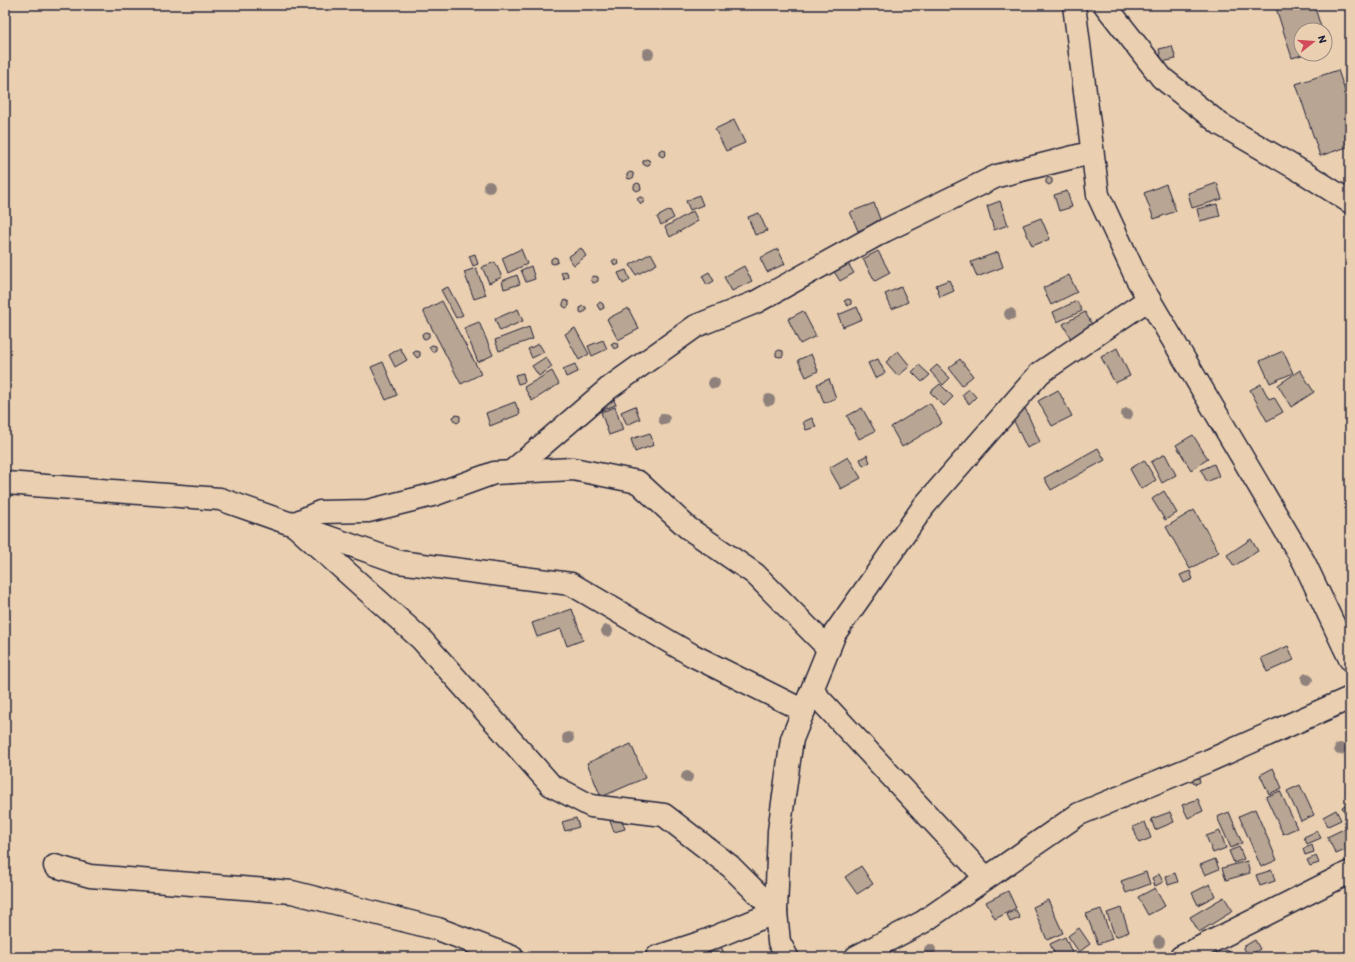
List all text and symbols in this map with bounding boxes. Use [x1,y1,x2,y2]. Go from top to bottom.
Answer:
north arrow [1293,22,1333,62]
text: N [1315,34,1329,45]

